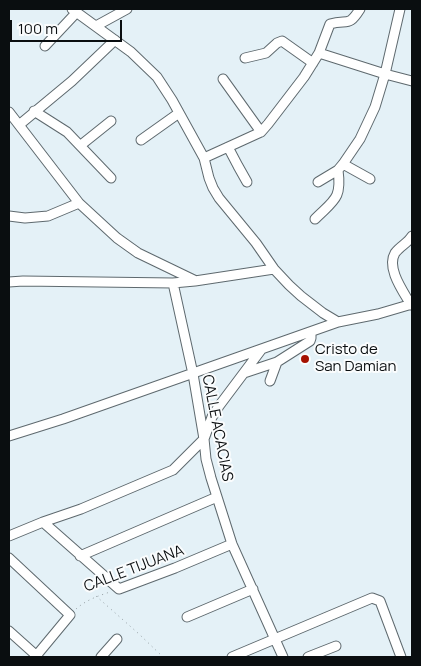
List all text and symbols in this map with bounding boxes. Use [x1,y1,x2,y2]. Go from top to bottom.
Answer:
scale bar [12,10,125,42]
text: 100 m [18,18,58,39]
place label: Cristo de San Damian [315,341,396,376]
marker: Cristo de San Damian [299,353,311,365]
street label: CALLE ACACIAS [198,373,236,483]
street label: CALLE TIJUANA [82,542,186,596]

